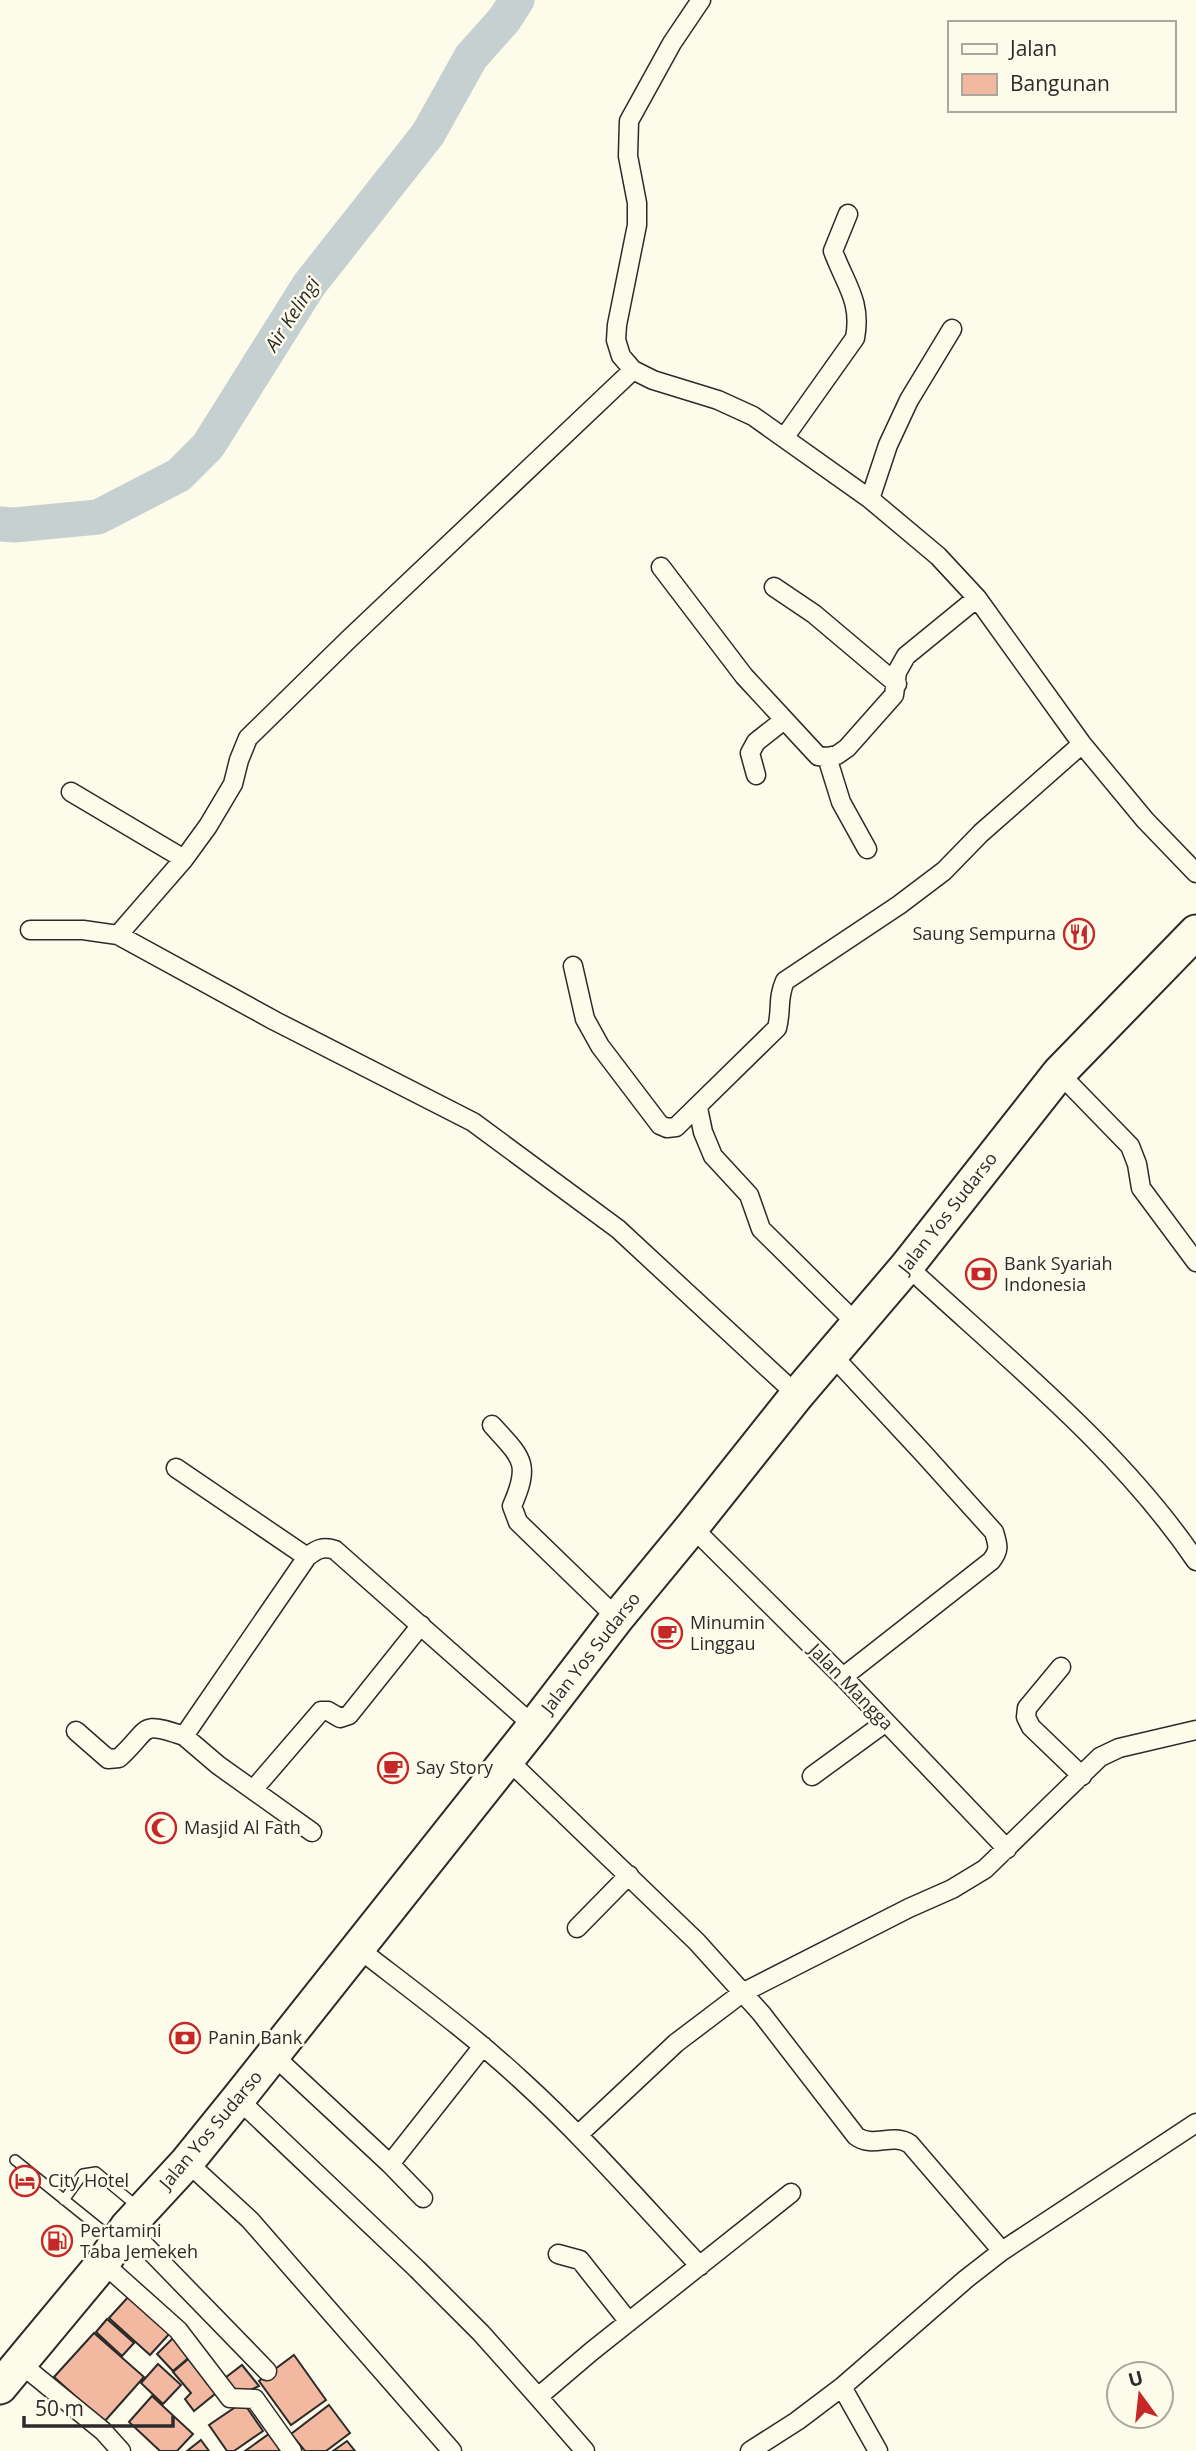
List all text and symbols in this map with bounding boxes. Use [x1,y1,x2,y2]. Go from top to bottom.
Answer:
legend [948,21,1175,112]
text: Jalan [1008,34,1057,62]
text: Bangunan [1010,69,1110,97]
water label: Air Kelingi [257,271,326,358]
restaurant icon: Saung Sempurna [1062,917,1096,951]
place label: Saung Sempurna [913,921,1056,945]
street label: Jalan Yos Sudarso [891,1147,1002,1280]
place label: Bank Syariah Indonesia [1004,1251,1113,1296]
bank icon: Bank Syariah Indonesia [964,1257,998,1291]
street label: Jalan Yos Sudarso [534,1587,645,1720]
place label: Minumin Linggau [690,1610,765,1655]
cafe icon: Minumin Linggau [650,1616,684,1650]
street label: Jalan Mangga [803,1636,899,1735]
cafe icon: Say Story [376,1751,410,1785]
place label: Say Story [416,1755,494,1779]
mosque icon: Masjid Al Fath [144,1811,178,1845]
place label: Masjid Al Fath [184,1815,301,1839]
bank icon: Panin Bank [168,2021,202,2055]
place label: Panin Bank [208,2025,303,2049]
street label: Jalan Yos Sudarso [152,2065,267,2195]
hotel icon: City Hotel [8,2164,42,2198]
place label: City Hotel [48,2168,129,2192]
place label: Pertamini Taba Jemekeh [80,2218,198,2263]
fuel station icon: Pertamini Taba Jemekeh [40,2224,74,2258]
north arrow [1105,2360,1175,2430]
text: U [1125,2364,1146,2393]
scale bar [24,2384,173,2428]
text: 50 m [35,2394,84,2422]

